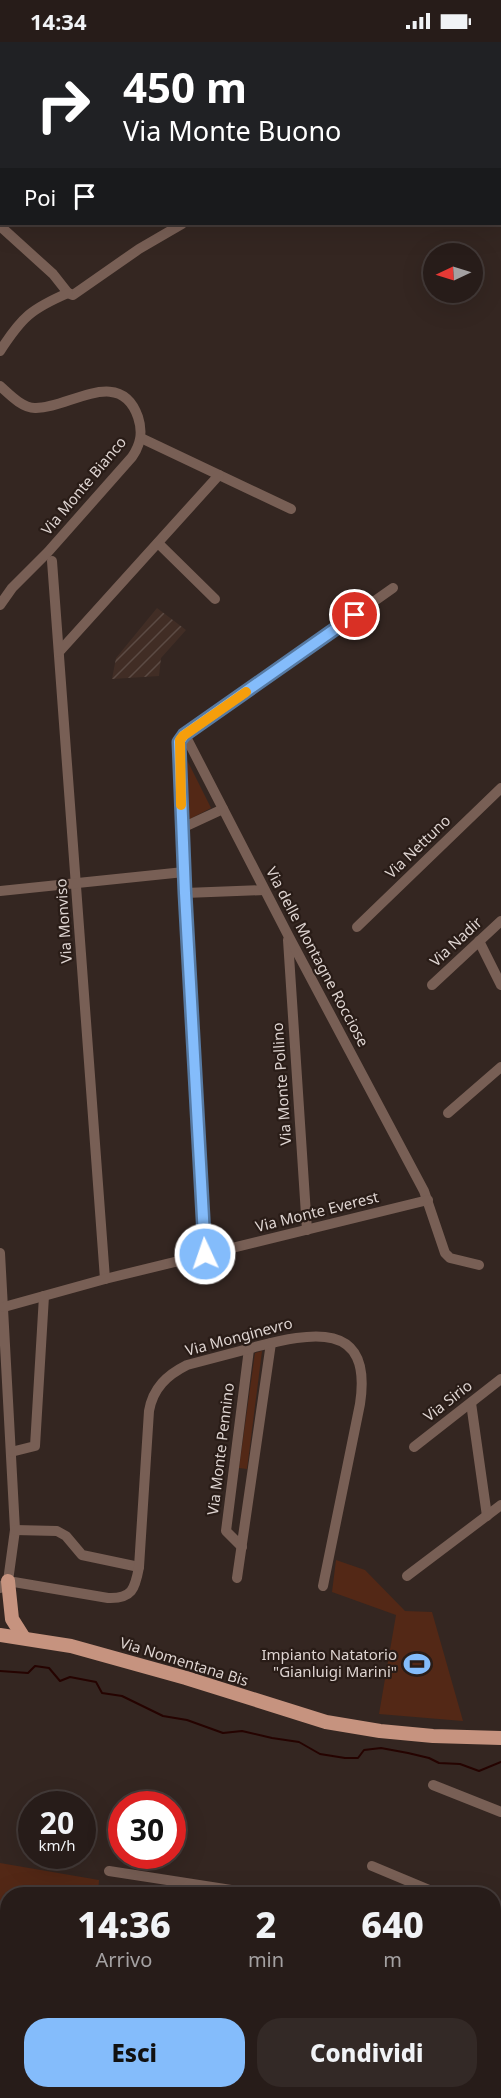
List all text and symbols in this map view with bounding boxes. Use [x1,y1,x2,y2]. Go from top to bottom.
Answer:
text: 14:34 [30,6,87,36]
text: 450 m [123,58,247,115]
icon: right [24,66,102,144]
text: Via Monte Buono [123,112,341,149]
icon: arrive [68,180,101,213]
text: Poi [24,182,56,212]
north arrow [423,243,483,303]
map controls [423,243,483,303]
street label: Via Monte Bianco [36,432,130,539]
pin [329,589,380,640]
icon: arrive [338,598,371,631]
street label: Via Nettuno [380,810,454,882]
street label: Via delle Montagne Rocciose [262,863,374,1050]
street label: Via Monviso [50,878,76,964]
street label: Via Nadir [425,912,486,971]
street label: Via Monte Pollino [267,1022,295,1146]
street label: Via Monte Everest [253,1186,381,1236]
position arrow [173,1222,237,1286]
street label: Via Monginevro [183,1312,295,1360]
street label: Via Sirio [419,1375,476,1425]
street label: Via Monte Pennino [202,1382,238,1516]
street label: Via Nomentana Bis [117,1632,251,1690]
place label: Impianto Natatorio "Gianluigi Marini" [261,1644,397,1681]
sports icon: Impianto Natatorio "Gianluigi Marini" [402,1649,432,1679]
speed limit sign: 30 [108,1791,186,1869]
text: 20 [40,1802,74,1843]
text: km/h [39,1835,75,1855]
text: 14:36 [77,1900,171,1949]
text: 2 [256,1900,276,1949]
text: 640 [361,1900,424,1949]
text: Arrivo [96,1946,152,1973]
text: min [248,1946,284,1973]
text: m [383,1946,402,1973]
button: Esci [24,2018,245,2087]
button: Condividi [257,2018,477,2087]

